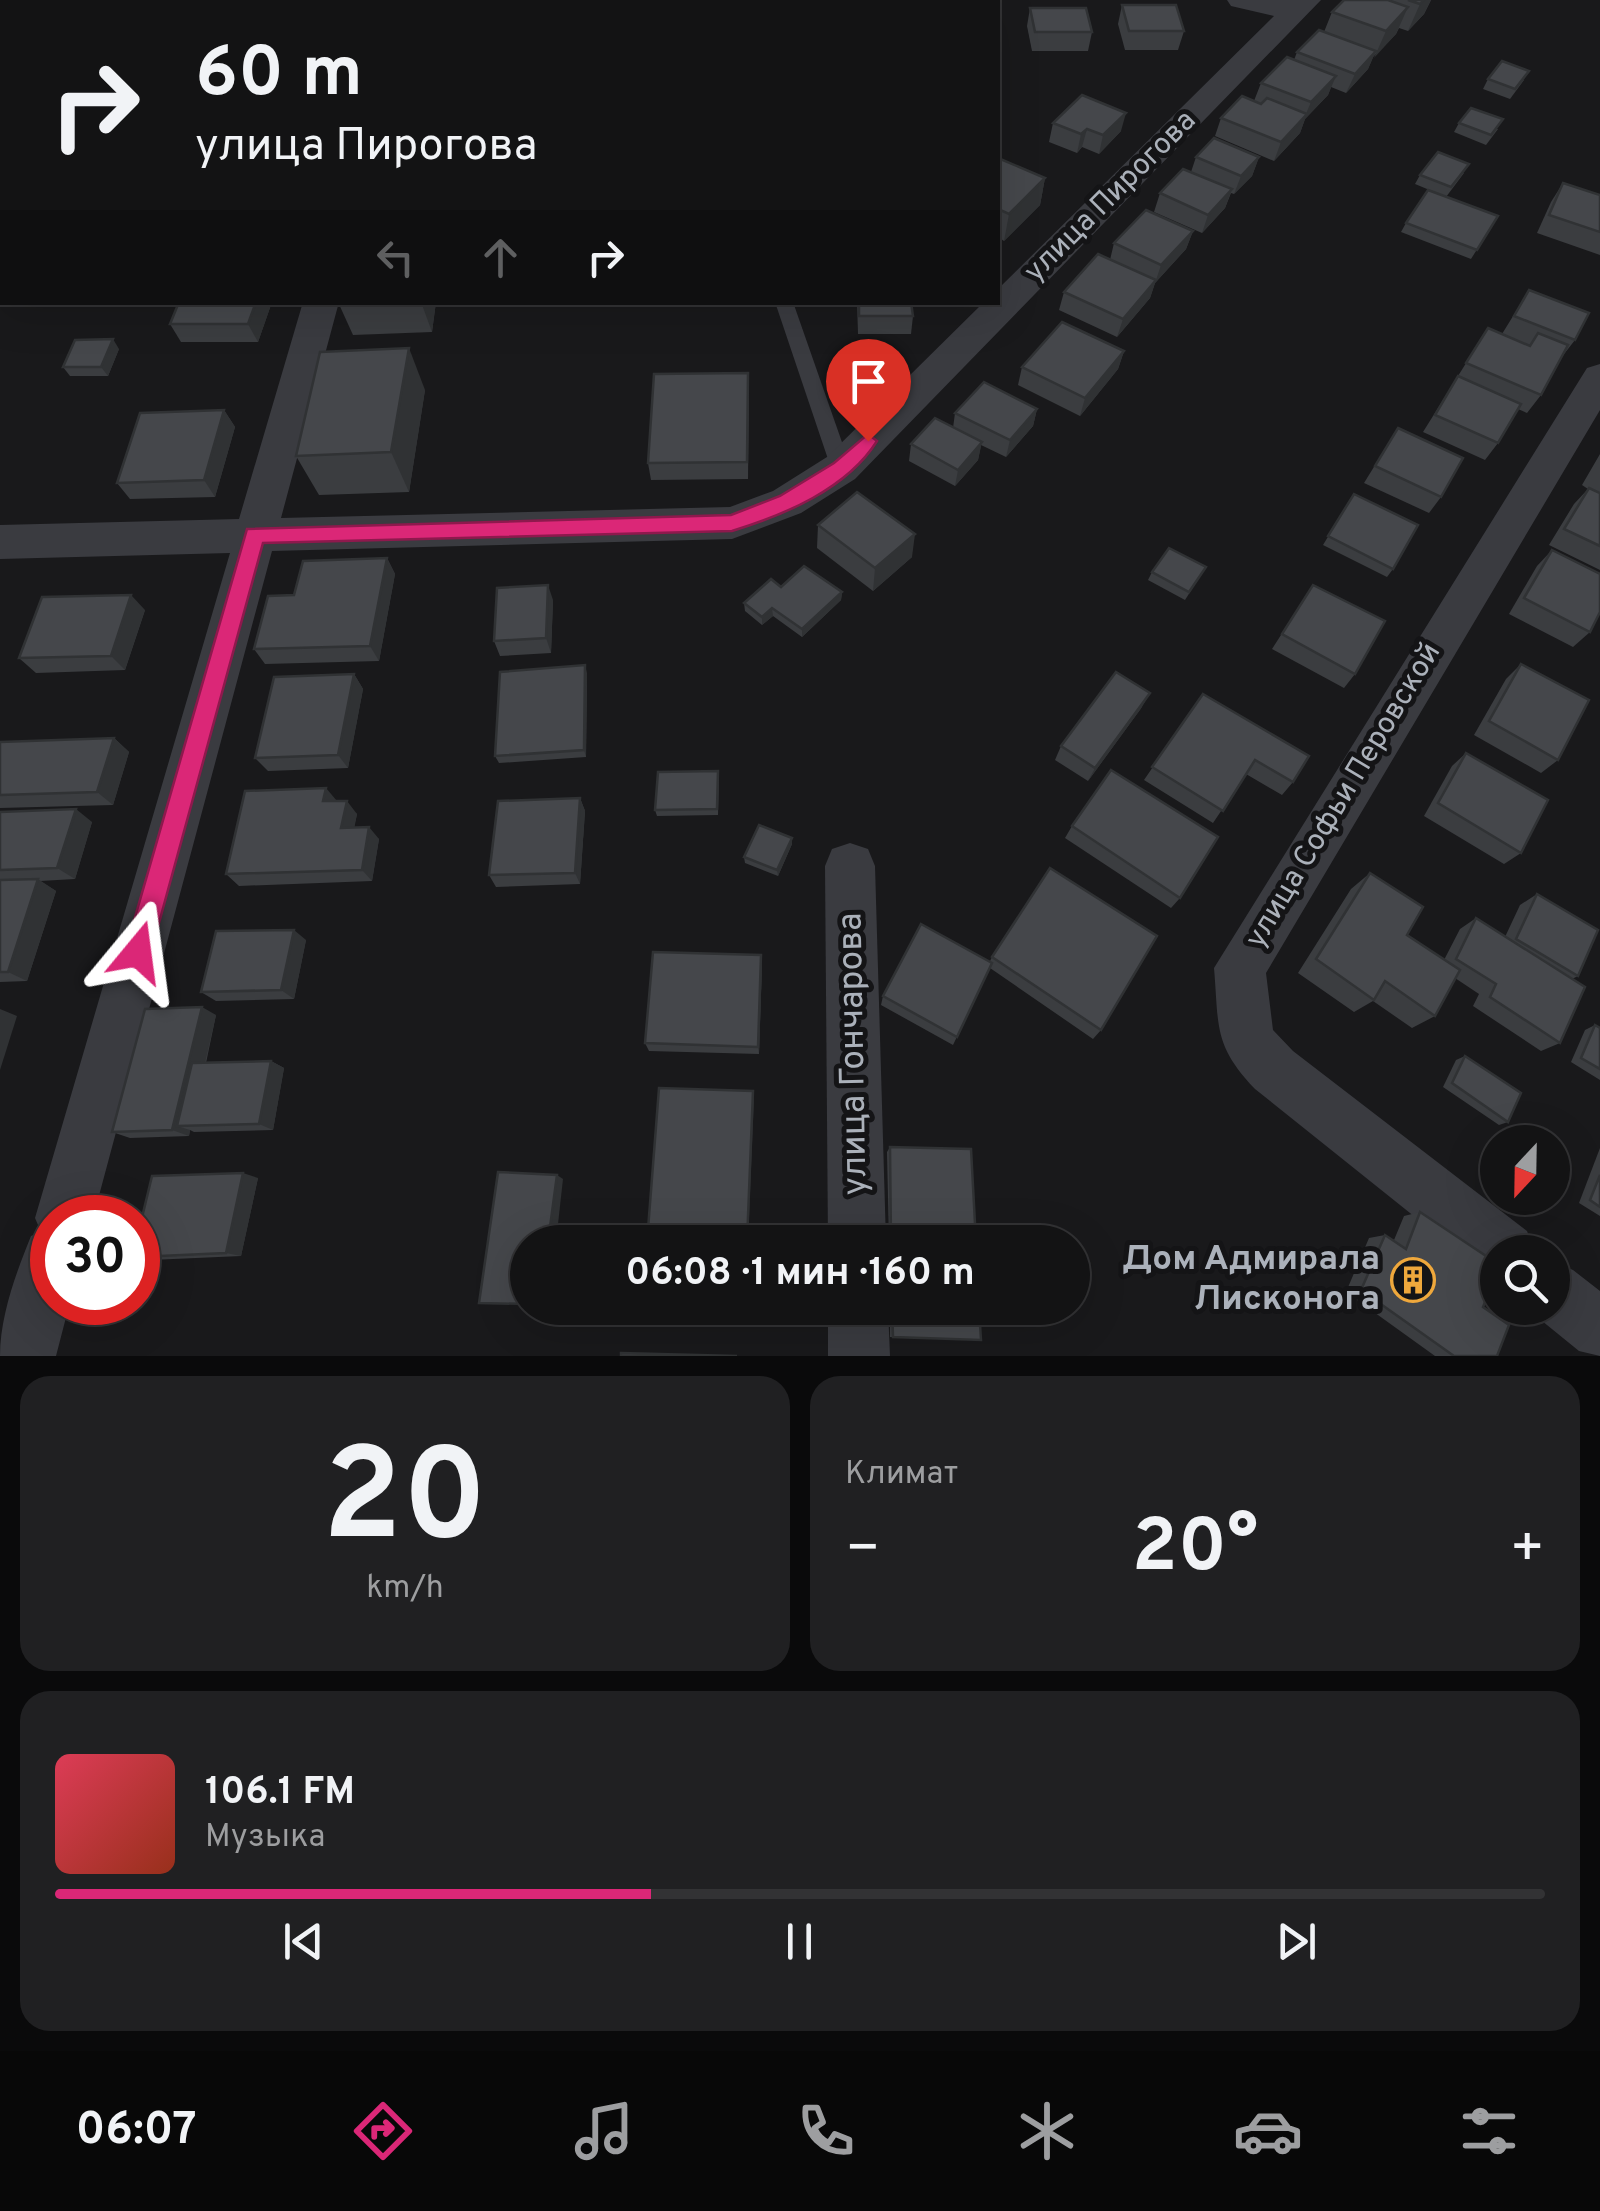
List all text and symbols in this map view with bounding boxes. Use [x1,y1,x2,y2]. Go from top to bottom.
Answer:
text: 60 m [195,32,363,121]
icon: right [30,40,160,170]
street label: улица Пирогова [1017,103,1205,291]
text: улица Пирогова [195,119,537,176]
icon: left [368,230,423,285]
icon: ahead [473,230,528,285]
icon: right [578,230,633,285]
pin [826,339,911,442]
icon: arrive [841,354,896,409]
street label: улица Софьи Перовской [1238,637,1450,955]
position arrow [86,900,190,1004]
street label: улица Гончарова [830,912,878,1196]
north arrow [1480,1125,1570,1215]
map controls [1480,1125,1570,1325]
speed limit sign: 30 [30,1195,160,1325]
button: search [1480,1235,1570,1325]
place label: Дом Адмирала Лисконога [1122,1238,1380,1322]
text: 06:08 · 1 мин · 160 m [625,1250,975,1299]
building icon: Дом Адмирала Лисконога [1390,1257,1436,1303]
text: 20 [323,1421,487,1586]
text: Климат [845,1455,958,1495]
text: 20° [1132,1503,1258,1598]
text: − [845,1516,880,1586]
text: + [1510,1516,1545,1586]
text: km/h [366,1569,444,1609]
text: 106.1 FM [205,1769,355,1818]
text: Музыка [205,1818,325,1858]
icon: previous [276,1914,331,1969]
icon: pause [772,1914,827,1969]
icon: next [1269,1914,1324,1969]
icon: directions [348,2096,418,2166]
icon: music [569,2096,639,2166]
icon: phone [791,2096,861,2166]
icon: climate [1012,2096,1082,2166]
icon: car [1233,2096,1303,2166]
icon: filters [1454,2096,1524,2166]
text: 06:07 [76,2103,197,2160]

